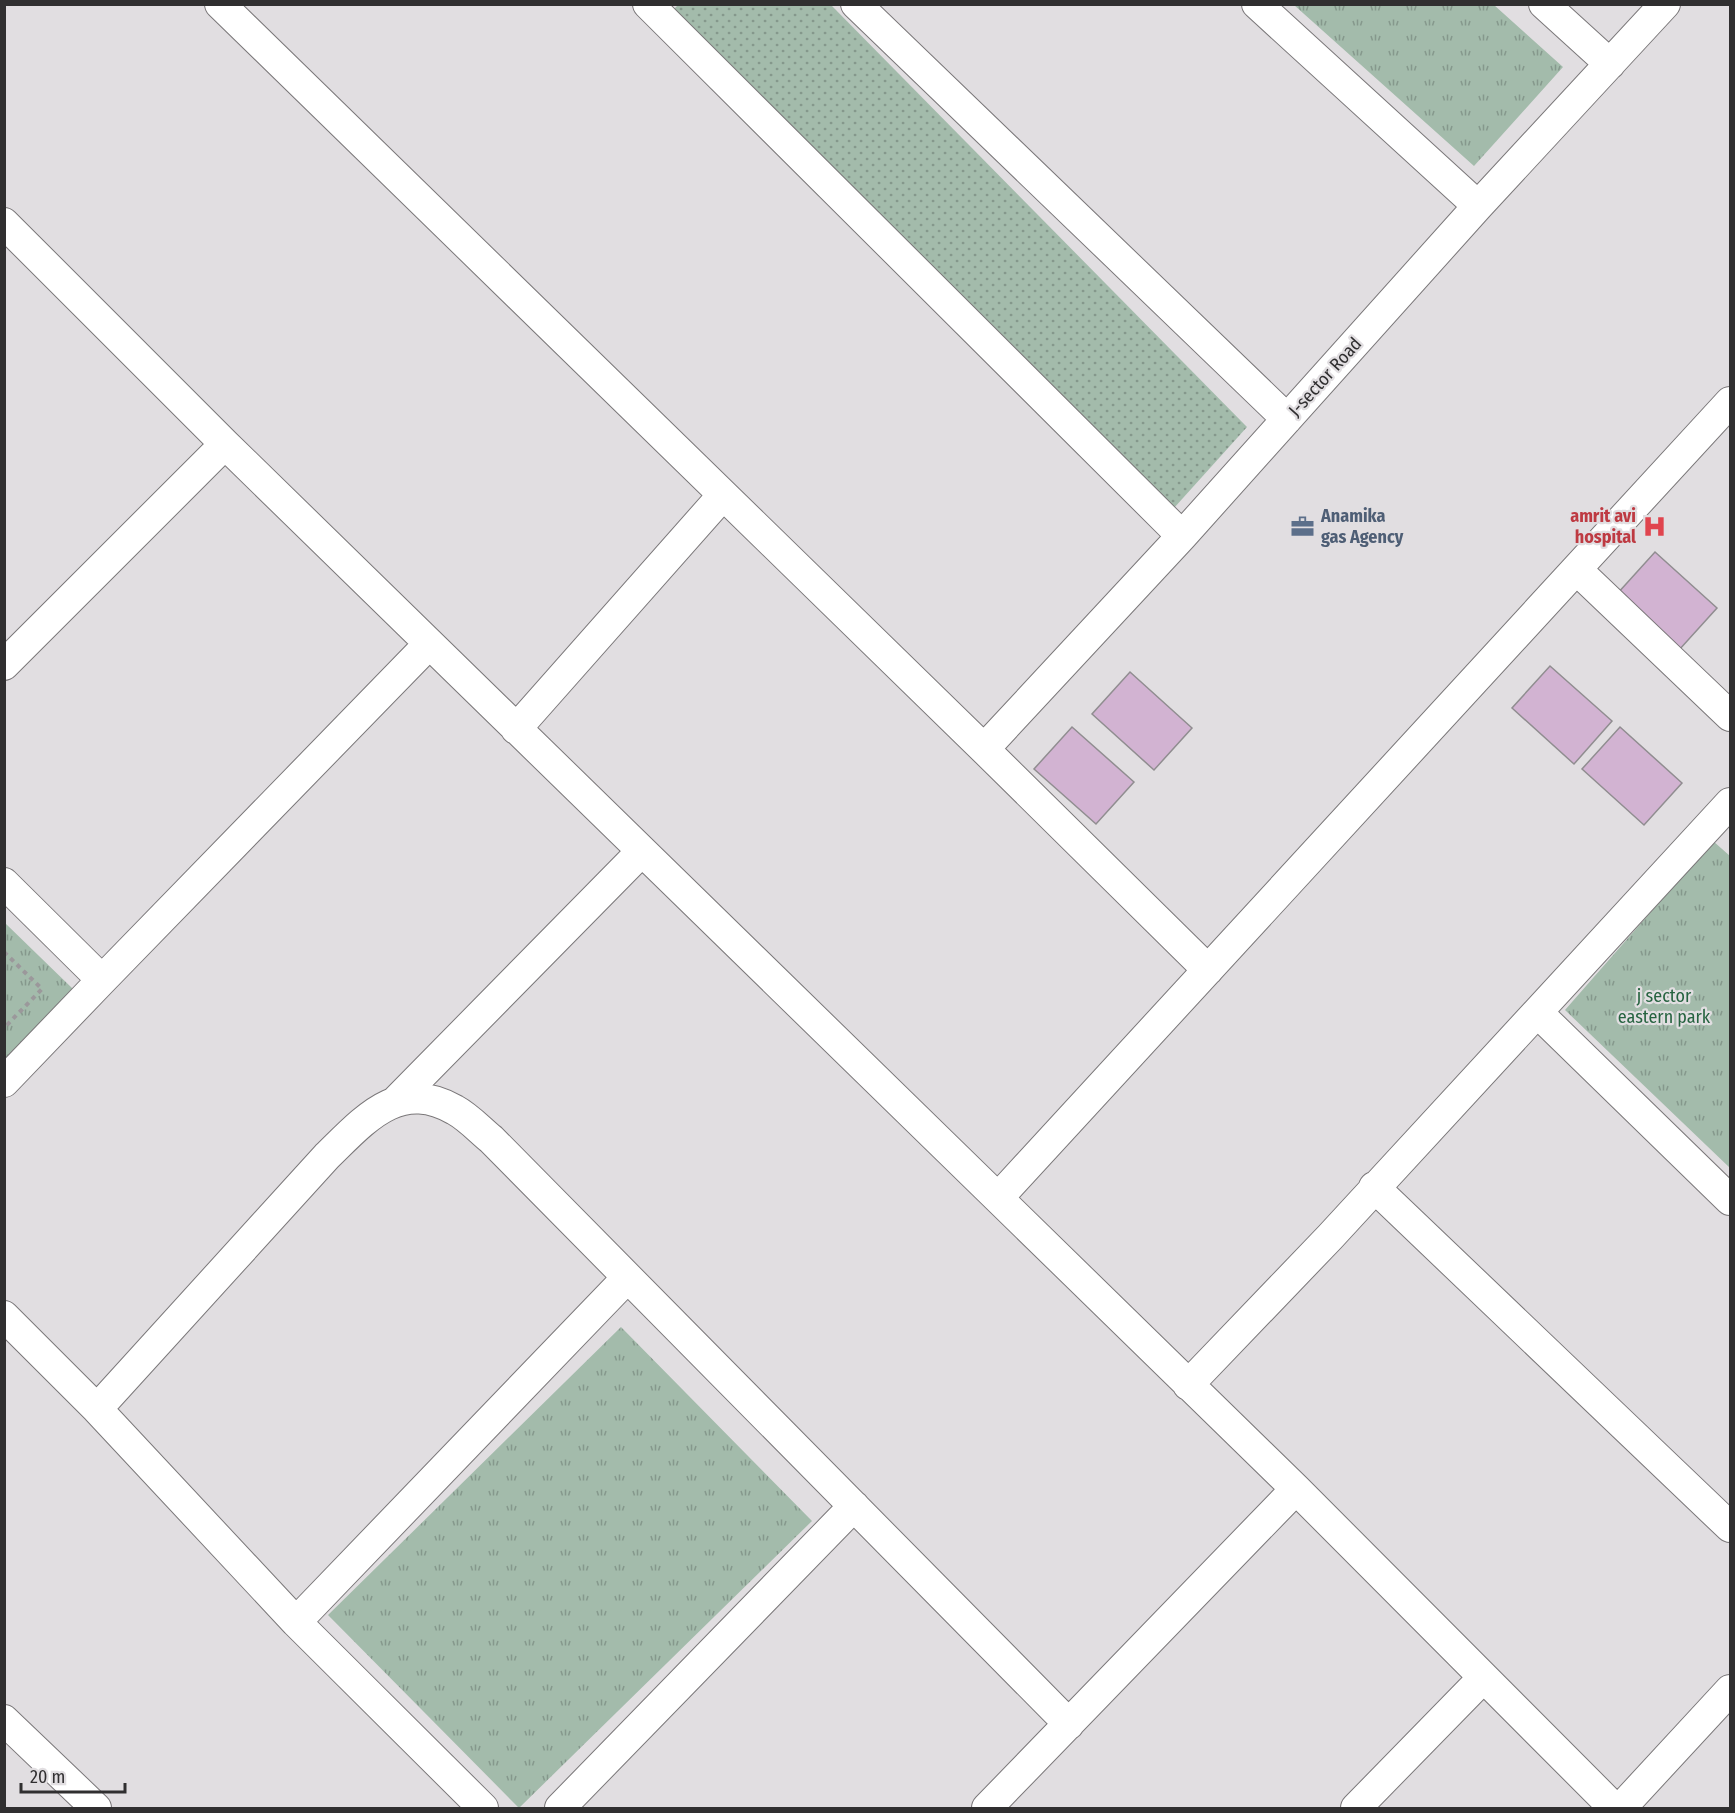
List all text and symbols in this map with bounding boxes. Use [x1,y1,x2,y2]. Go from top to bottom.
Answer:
street label: J-sector Road [1284,333,1366,421]
place label: Anamika gas Agency [1320,505,1404,548]
place label: amrit avi hospital [1570,505,1636,548]
office icon: Anamika gas Agency [1290,513,1316,539]
hospital icon: amrit avi hospital [1641,513,1667,539]
park label: j sector eastern park [1618,985,1711,1028]
scale bar [21,1756,124,1794]
text: 20 m [30,1766,65,1788]

